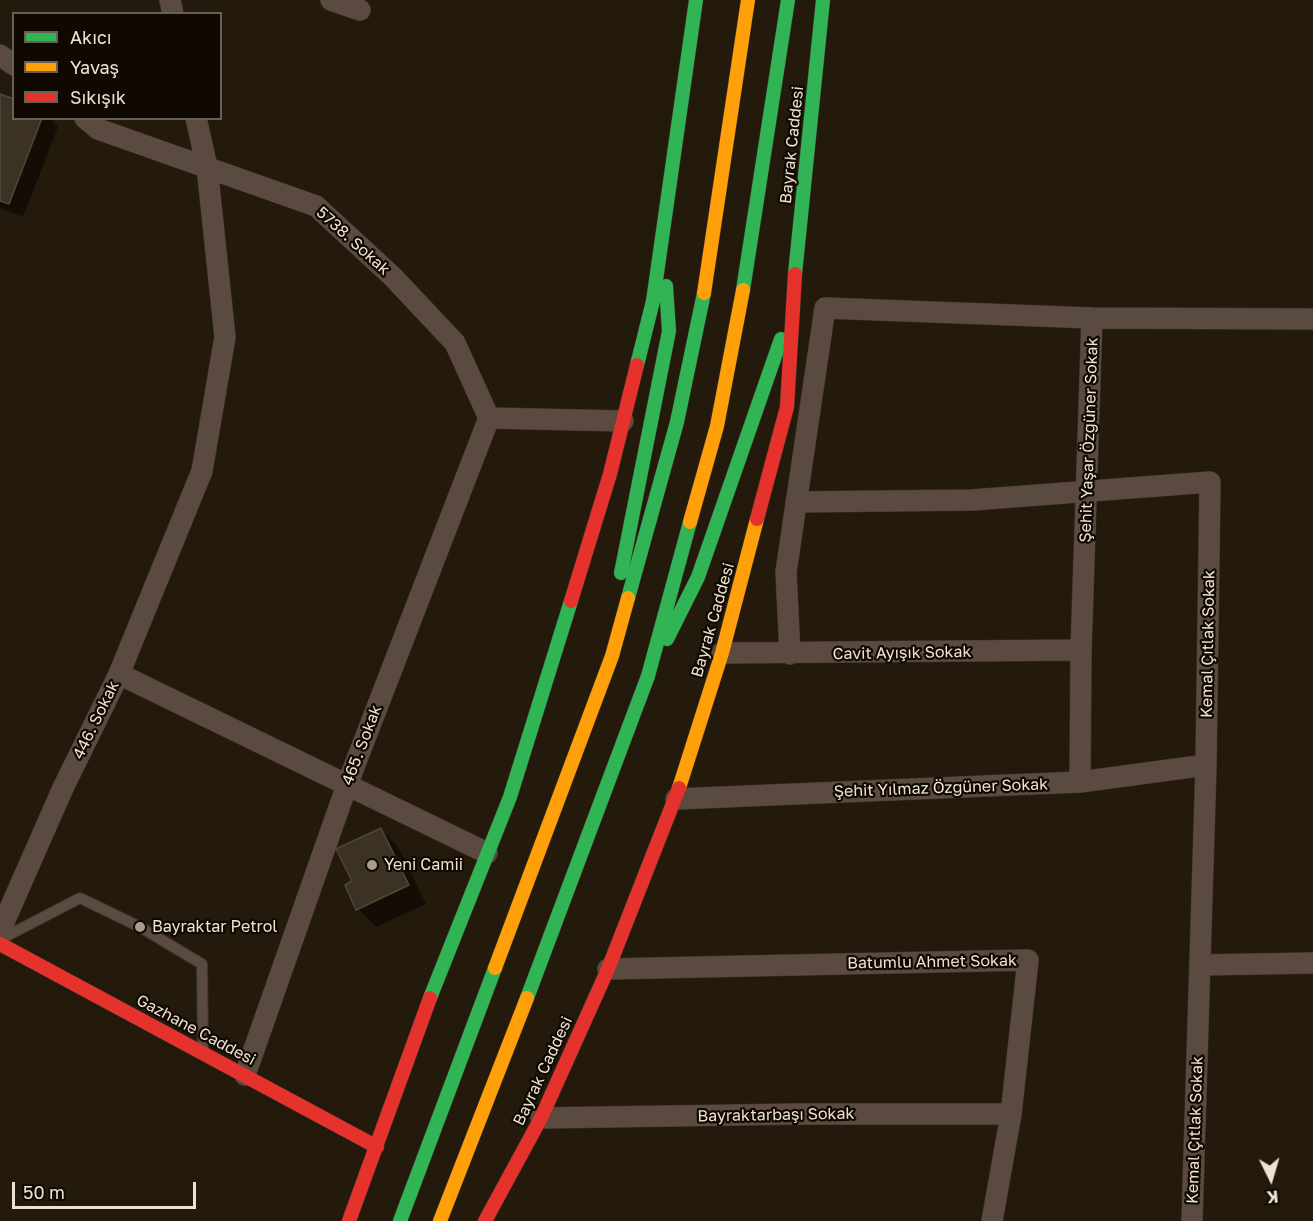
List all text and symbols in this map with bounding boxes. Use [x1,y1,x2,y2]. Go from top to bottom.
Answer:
legend [12,12,222,120]
text: Akıcı [70,26,112,48]
text: Yavaş [70,56,119,78]
street label: Bayrak Caddesi [776,85,808,205]
text: Sıkışık [70,86,126,108]
street label: 5738. Sokak [312,203,394,279]
street label: Şehit Yaşar Özgüner Sokak [1076,337,1102,543]
street label: Bayrak Caddesi [687,561,739,679]
street label: Kemal Çıtlak Sokak [1197,570,1219,718]
street label: Cavit Ayışık Sokak [832,642,972,664]
street label: 446. Sokak [69,678,123,762]
street label: 465. Sokak [338,702,386,788]
street label: Şehit Yılmaz Özgüner Sokak [833,775,1049,801]
place label: Yeni Camii [384,855,463,875]
marker: Yeni Camii [365,858,379,872]
place label: Bayraktar Petrol [152,917,277,937]
marker: Bayraktar Petrol [133,920,147,934]
street label: Batumlu Ahmet Sokak [847,951,1017,973]
street label: Gazhane Caddesi [133,991,259,1069]
street label: Bayrak Caddesi [509,1013,577,1129]
street label: Kemal Çıtlak Sokak [1183,1056,1207,1204]
street label: Bayraktarbaşı Sokak [697,1104,855,1126]
north arrow [1241,1149,1301,1209]
scale bar [15,1170,200,1208]
text: 50 m [23,1181,65,1203]
text: K [1266,1186,1279,1207]

